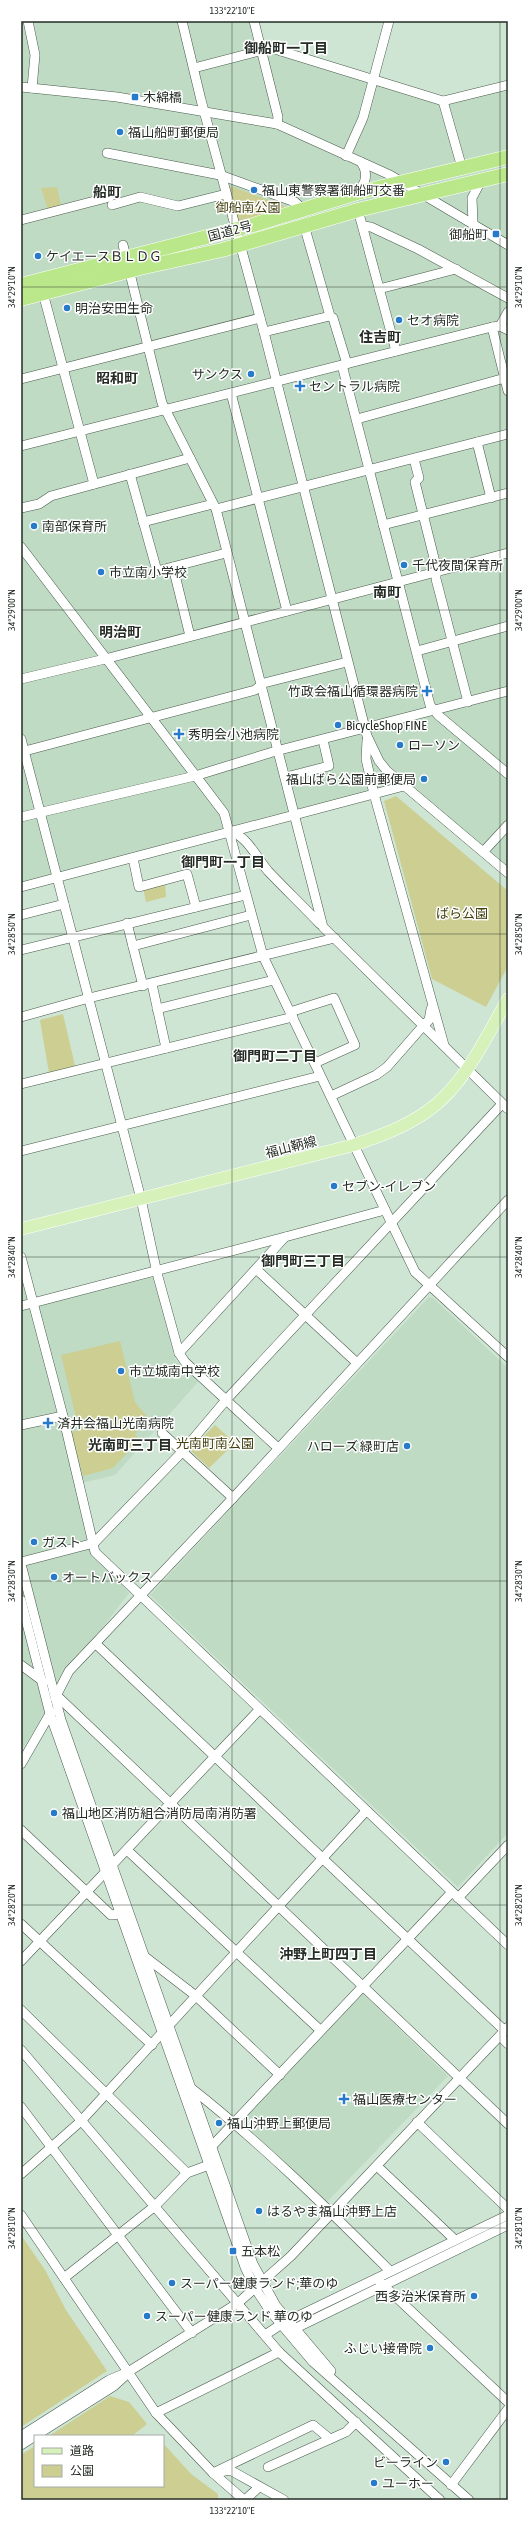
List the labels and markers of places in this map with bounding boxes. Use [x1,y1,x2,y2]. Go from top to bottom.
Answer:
place label: 木綿橋 [143,90,182,105]
marker: 木綿橋 [130,92,140,102]
place label: 福山船町郵便局 [128,125,219,140]
marker: 福山船町郵便局 [115,127,125,137]
place label: 福山東警察署御船町交番 [262,183,405,198]
marker: 福山東警察署御船町交番 [249,185,259,195]
place label: 御船町 [449,227,488,242]
marker: 御船町 [491,229,501,239]
place label: ケイエースＢＬＤＧ [46,249,162,264]
marker: ケイエースＢＬＤＧ [33,251,43,261]
place label: 明治安田生命 [75,301,153,316]
marker: 明治安田生命 [62,303,72,313]
place label: セオ病院 [407,313,459,328]
marker: セオ病院 [394,315,404,325]
place label: サンクス [191,367,243,382]
marker: サンクス [246,369,256,379]
place label: セントラル病院 [309,379,400,394]
marker: セントラル病院 [294,380,306,392]
place label: 南部保育所 [42,519,107,534]
marker: 南部保育所 [29,521,39,531]
place label: 千代夜間保育所 [412,558,503,573]
marker: 千代夜間保育所 [399,560,409,570]
place label: 市立南小学校 [109,565,187,580]
marker: 市立南小学校 [96,567,106,577]
place label: 竹政会福山循環器病院 [288,684,418,699]
marker: 竹政会福山循環器病院 [421,685,433,697]
place label: BicycleShop FINE [346,718,427,733]
marker: BicycleShop FINE [333,720,343,730]
place label: 秀明会小池病院 [188,727,279,742]
marker: 秀明会小池病院 [173,728,185,740]
place label: ローソン [408,738,460,753]
marker: ローソン [395,740,405,750]
place label: 福山ばら公園前郵便局 [286,772,416,787]
marker: 福山ばら公園前郵便局 [419,774,429,784]
place label: セブン-イレブン [342,1179,436,1194]
marker: セブン-イレブン [329,1181,339,1191]
place label: 市立城南中学校 [129,1364,220,1379]
marker: 市立城南中学校 [116,1366,126,1376]
place label: 済井会福山光南病院 [57,1416,174,1431]
marker: 済井会福山光南病院 [42,1417,54,1429]
place label: ハローズ 緑町店 [307,1439,399,1454]
marker: ハローズ 緑町店 [402,1441,412,1451]
place label: ガスト [42,1535,81,1550]
marker: ガスト [29,1537,39,1547]
place label: オートバックス [62,1570,153,1585]
marker: オートバックス [49,1572,59,1582]
place label: 福山地区消防組合消防局南消防署 [62,1806,257,1821]
marker: 福山地区消防組合消防局南消防署 [49,1808,59,1818]
place label: 福山医療センター [353,2092,457,2107]
marker: 福山医療センター [338,2093,350,2105]
place label: 福山沖野上郵便局 [227,2116,331,2131]
marker: 福山沖野上郵便局 [214,2118,224,2128]
place label: はるやま福山沖野上店 [267,2204,397,2219]
marker: はるやま福山沖野上店 [254,2206,264,2216]
place label: 五本松 [241,2244,280,2259]
marker: 五本松 [228,2246,238,2256]
place label: スーパー健康ランド;華のゆ [180,2276,338,2291]
marker: スーパー健康ランド;華のゆ [167,2278,177,2288]
place label: 西多治米保育所 [375,2289,466,2304]
marker: 西多治米保育所 [469,2291,479,2301]
place label: スーパー健康ランド 華のゆ [155,2309,313,2324]
marker: スーパー健康ランド 華のゆ [142,2311,152,2321]
place label: ふじい接骨院 [344,2341,422,2356]
marker: ふじい接骨院 [425,2343,435,2353]
place label: ビーライン [373,2455,438,2470]
marker: ビーライン [441,2457,451,2467]
place label: ユーホー [382,2476,434,2491]
marker: ユーホー [369,2478,379,2488]

